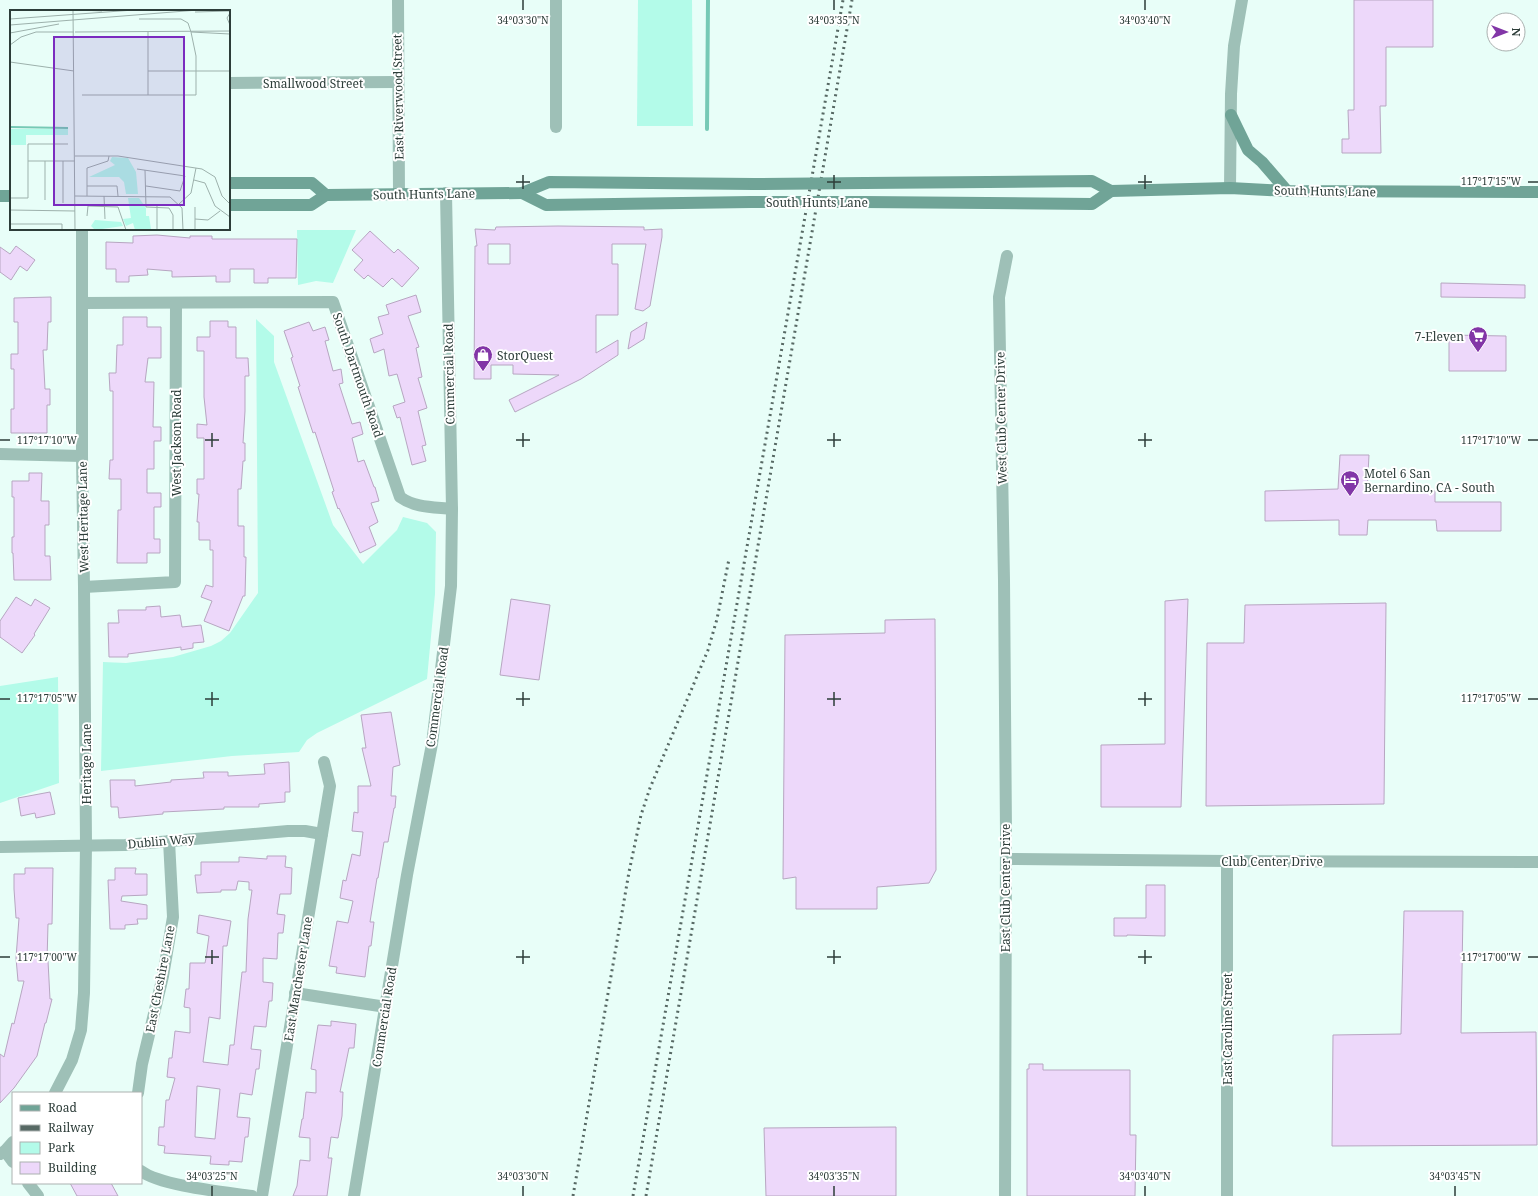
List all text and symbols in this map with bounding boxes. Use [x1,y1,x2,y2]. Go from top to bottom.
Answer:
inset map [10,10,230,230]
north arrow [1486,12,1526,52]
text: 34°03'30"N [497,13,549,27]
text: 34°03'35"N [808,13,860,27]
text: 34°03'40"N [1119,13,1171,27]
text: N [1509,28,1524,37]
street label: East Riverwood Street [388,34,408,160]
street label: Smallwood Street [263,75,363,92]
text: 117°17'15"W [1461,174,1521,188]
street label: South Hunts Lane [1274,182,1376,200]
street label: South Hunts Lane [373,185,475,203]
street label: South Hunts Lane [766,194,868,211]
street label: South Dartmouth Road [329,310,388,440]
street label: Commercial Road [440,323,458,425]
supermarket icon: 7-Eleven [1467,325,1489,353]
place label: 7-Eleven [1415,328,1464,345]
shop icon: StorQuest [472,344,494,372]
place label: StorQuest [497,347,553,364]
street label: West Club Center Drive [991,351,1011,485]
street label: West Jackson Road [168,389,185,497]
text: 117°17'10"W [17,433,77,447]
text: 117°17'10"W [1461,433,1521,447]
street label: West Heritage Lane [74,461,92,573]
place label: Motel 6 San Bernardino, CA - South [1364,465,1495,496]
hotel icon: Motel 6 San Bernardino, CA - South [1339,469,1361,497]
street label: Commercial Road [422,645,453,748]
text: 117°17'05"W [17,691,77,705]
text: 117°17'05"W [1461,691,1521,705]
street label: Heritage Lane [78,724,95,804]
street label: East Club Center Drive [997,824,1014,952]
street label: Dublin Way [127,830,195,852]
street label: Club Center Drive [1221,853,1323,870]
street label: East Manchester Lane [280,915,316,1043]
street label: East Cheshire Lane [141,924,179,1034]
text: 117°17'00"W [17,950,77,964]
text: 117°17'00"W [1461,950,1521,964]
street label: Commercial Road [368,965,400,1068]
street label: East Caroline Street [1219,973,1236,1085]
legend [12,1092,142,1184]
text: Road [48,1099,78,1116]
text: Railway [48,1119,94,1136]
text: Park [48,1139,76,1156]
text: Building [48,1159,97,1176]
text: 34°03'25"N [186,1169,238,1183]
text: 34°03'30"N [497,1169,549,1183]
text: 34°03'35"N [808,1169,860,1183]
text: 34°03'40"N [1119,1169,1171,1183]
text: 34°03'45"N [1429,1169,1481,1183]

